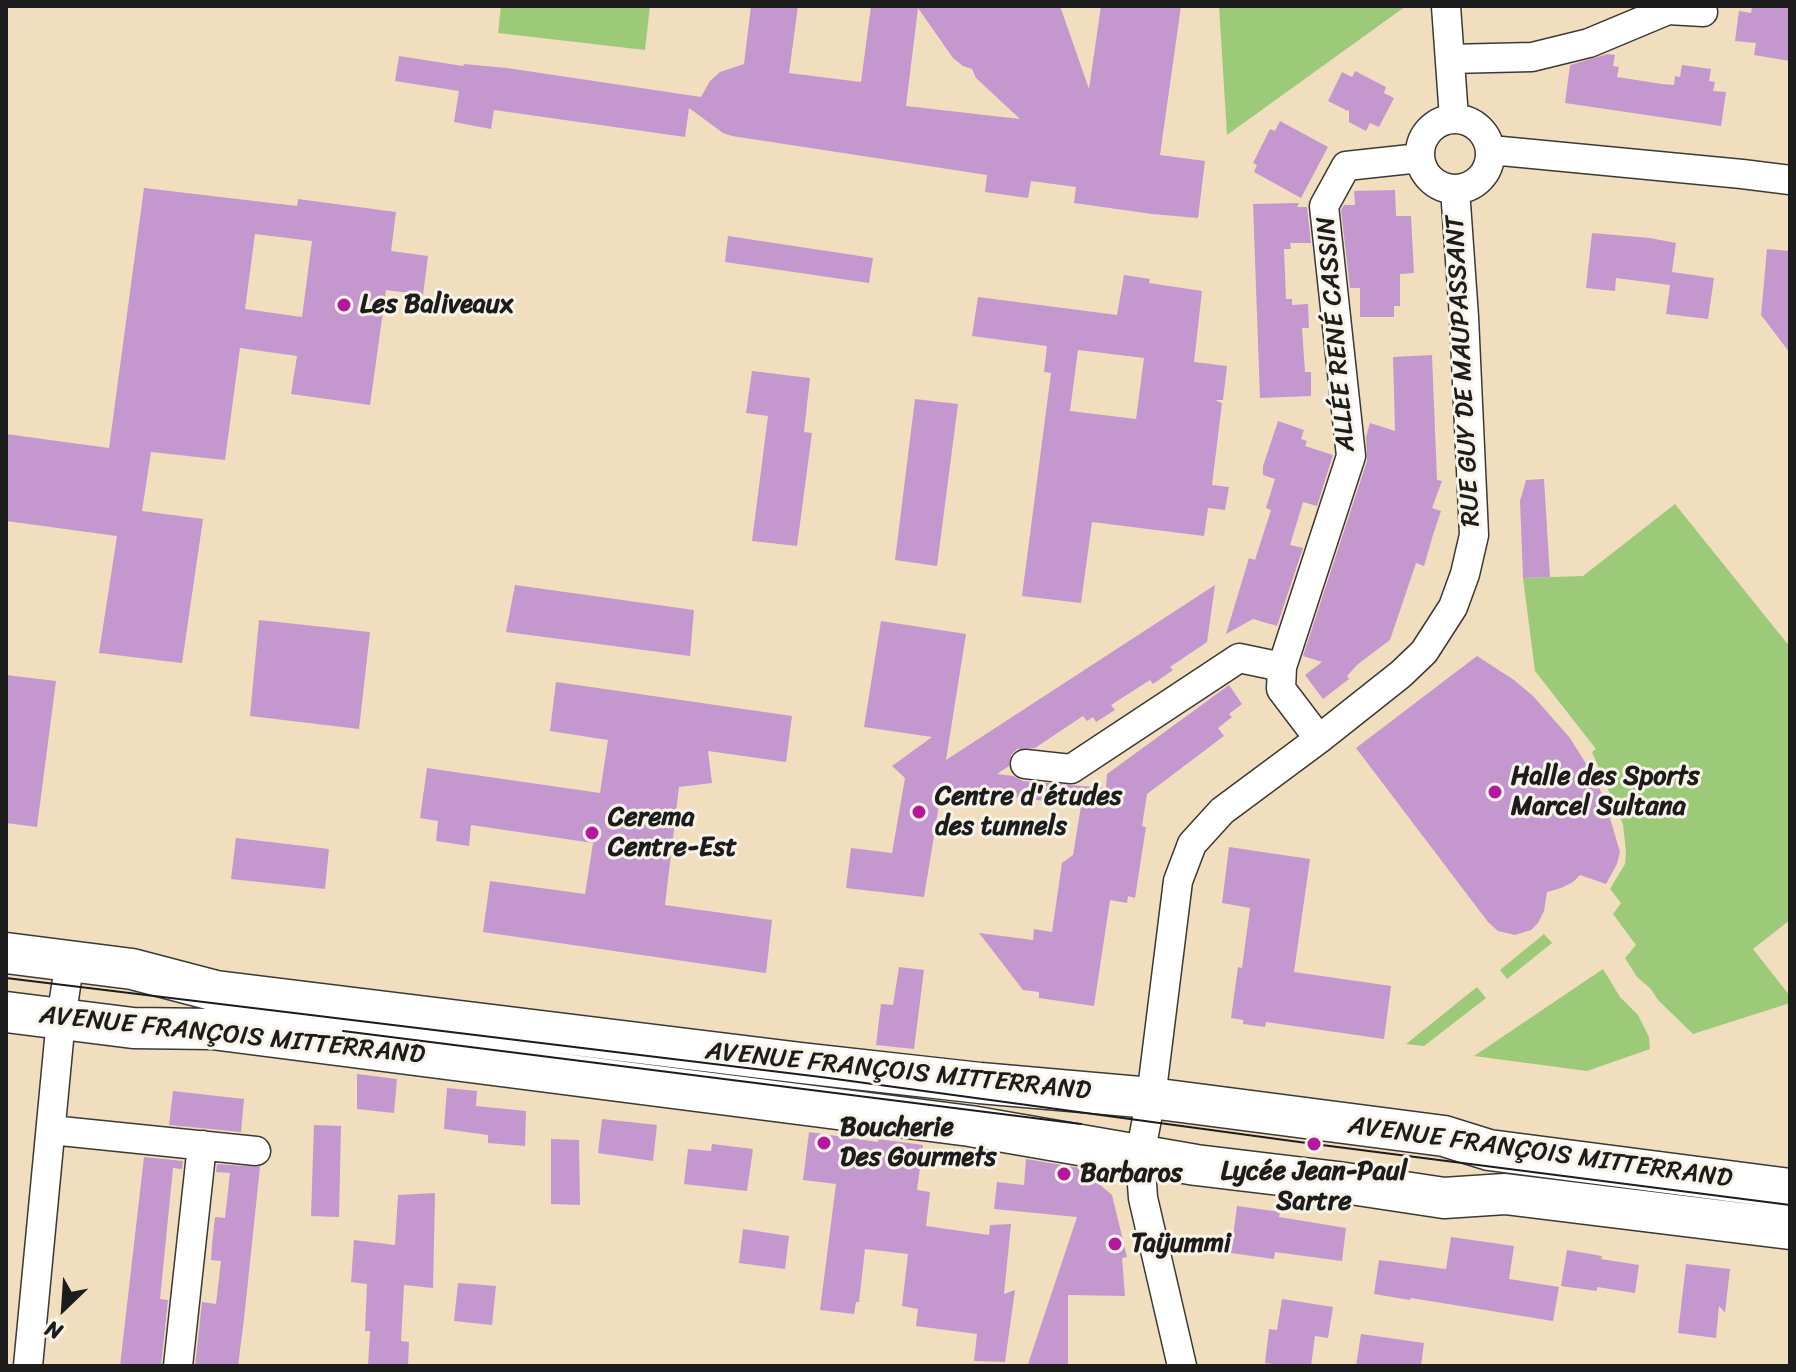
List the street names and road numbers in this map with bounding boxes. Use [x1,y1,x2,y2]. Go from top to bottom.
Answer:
street label: ALLÉE RENÉ CASSIN [1311,215,1363,453]
street label: RUE GUY DE MAUPASSANT [1440,215,1488,527]
street label: AVENUE FRANÇOIS MITTERRAND [38,1000,426,1072]
street label: AVENUE FRANÇOIS MITTERRAND [704,1036,1092,1108]
street label: AVENUE FRANÇOIS MITTERRAND [1346,1111,1734,1195]

